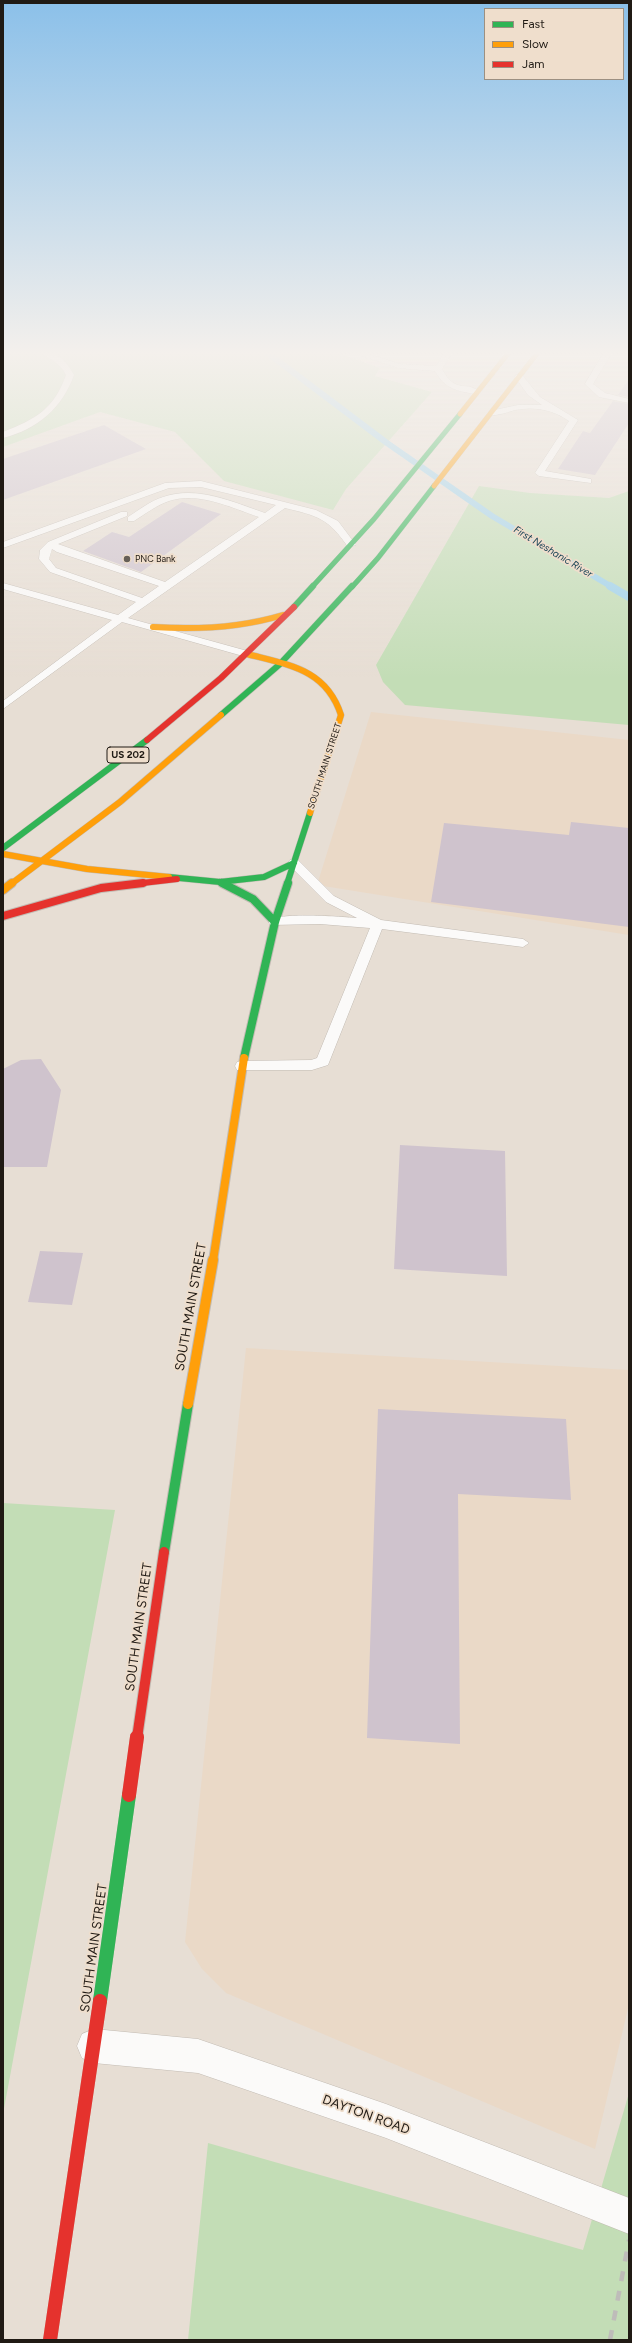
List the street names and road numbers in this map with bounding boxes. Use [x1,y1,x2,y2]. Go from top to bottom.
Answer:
street label: SOUTH MAIN STREET [306,722,344,810]
road number: US 202 [107,747,149,763]
street label: SOUTH MAIN STREET [172,1242,210,1372]
street label: SOUTH MAIN STREET [122,1562,156,1692]
street label: SOUTH MAIN STREET [77,1883,111,2013]
street label: DAYTON ROAD [320,2092,412,2138]

